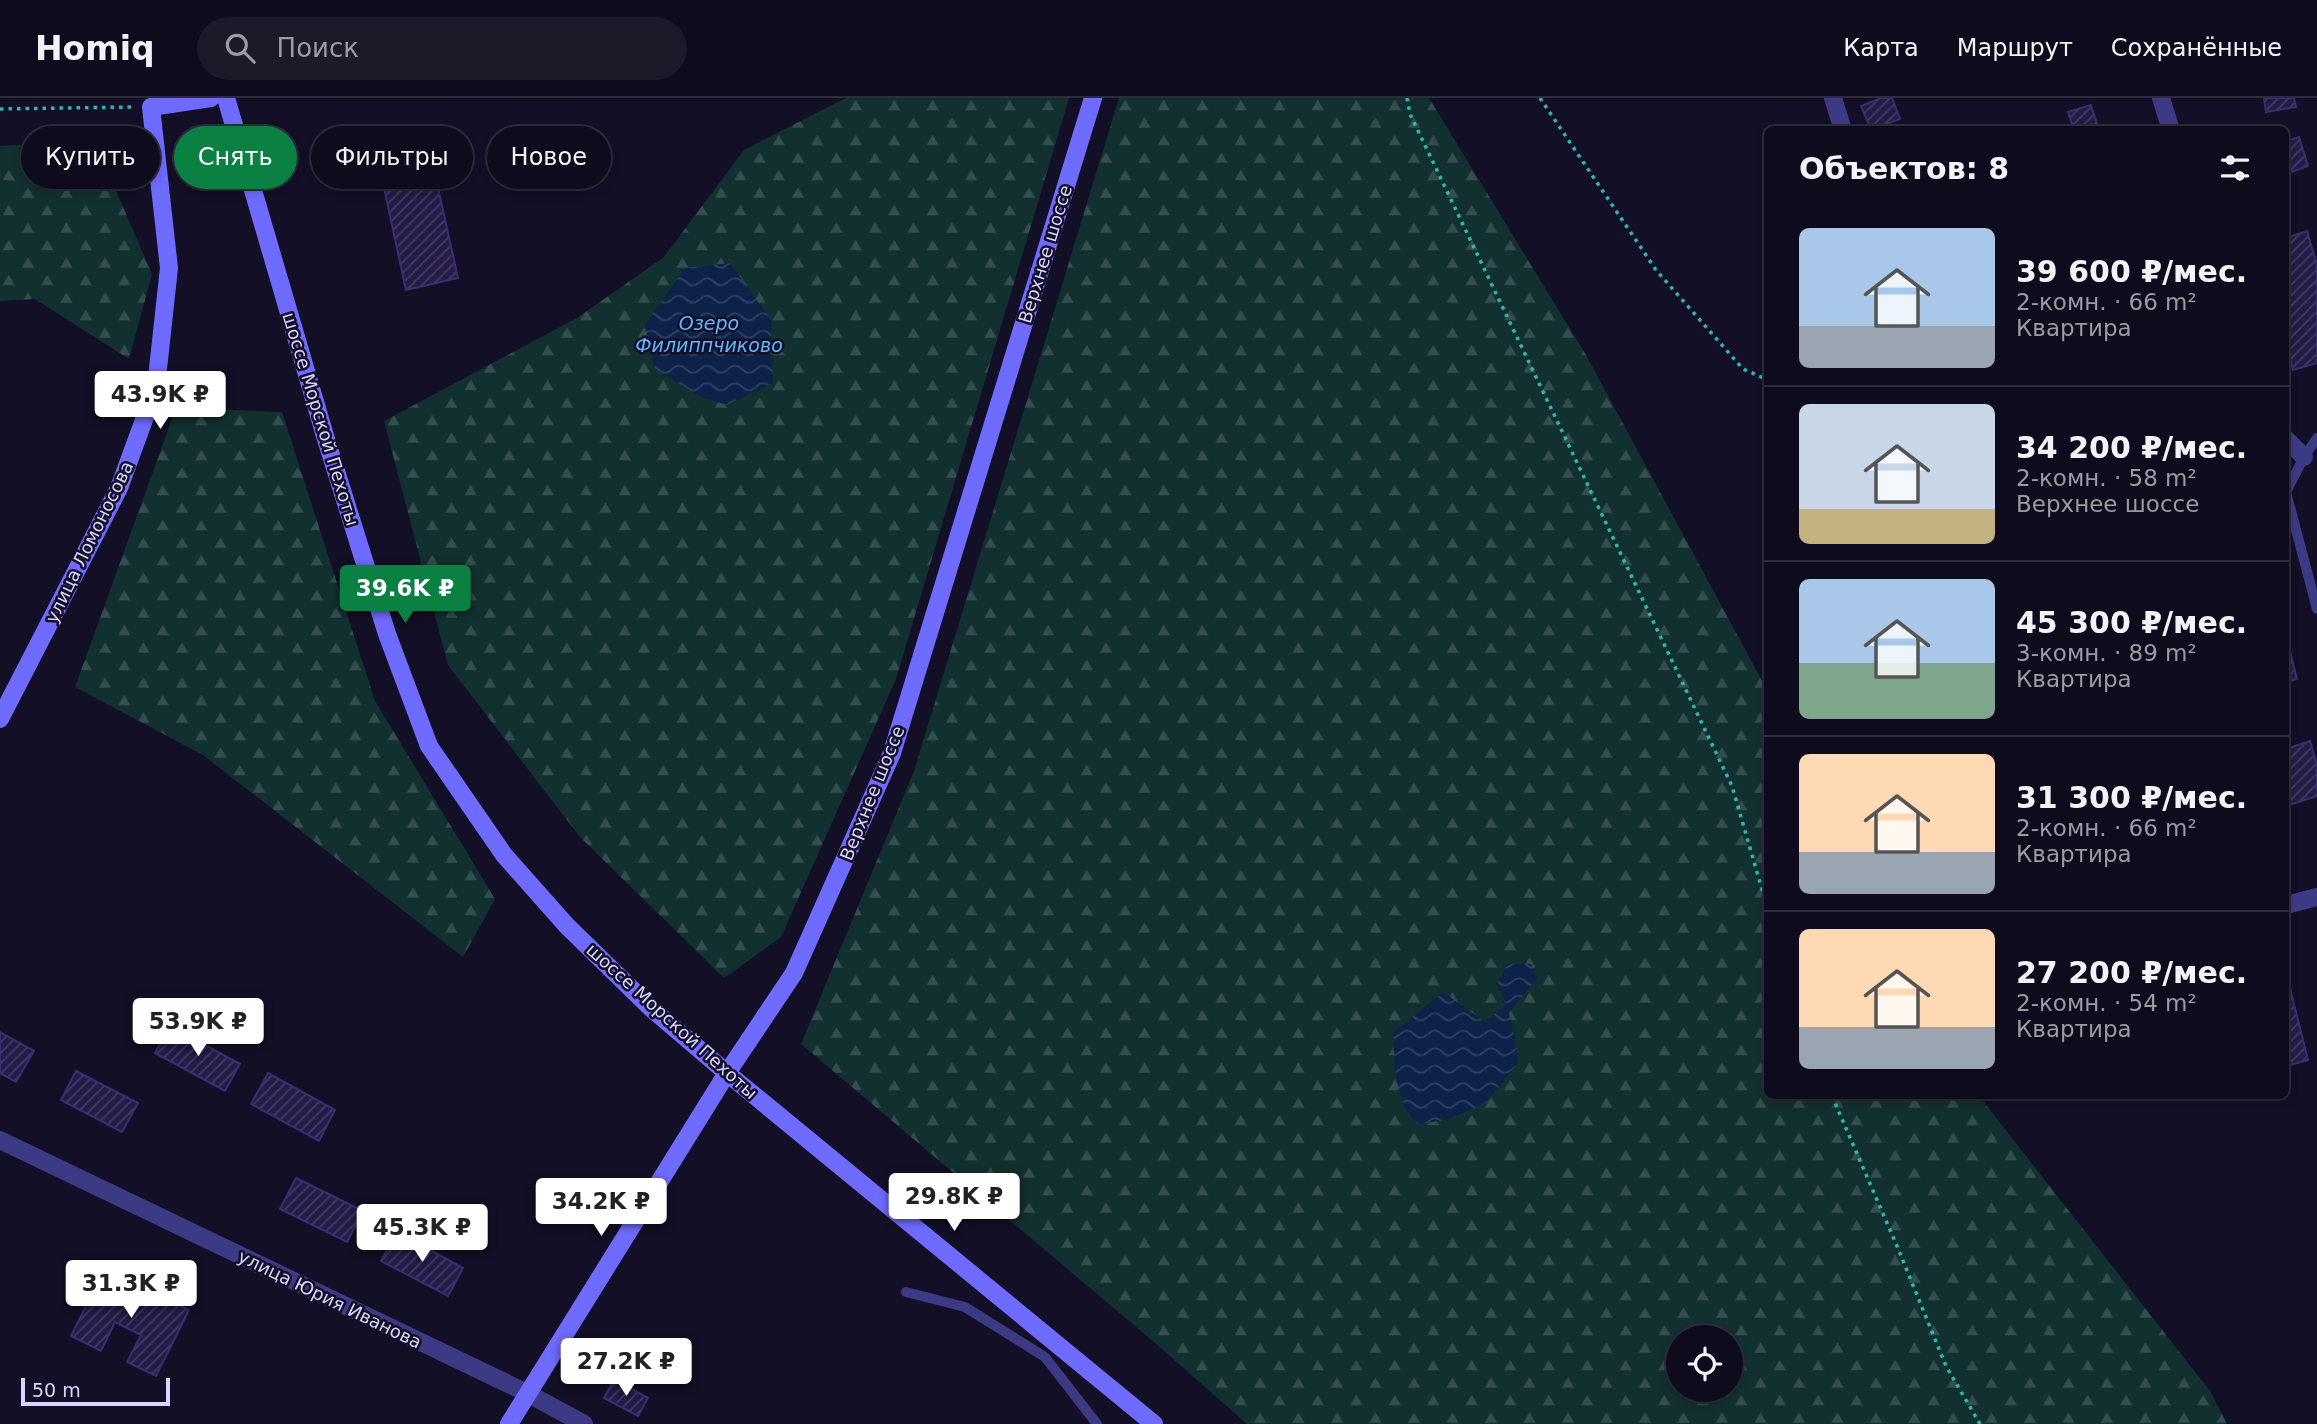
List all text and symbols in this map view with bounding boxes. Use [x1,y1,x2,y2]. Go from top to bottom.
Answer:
search box [197,17,687,80]
text: Homiq [35,29,155,68]
icon: search [221,29,259,67]
text: Поиск [277,33,359,63]
text: Карта [1843,34,1919,62]
text: Маршрут [1957,34,2073,62]
text: Сохранённые [2111,34,2282,62]
chip: Купить [21,126,160,189]
chip: Снять [174,126,297,189]
chip: Фильтры [311,126,473,189]
chip: Новое [487,126,611,189]
icon: filters [2216,149,2254,187]
text: Объектов: 8 [1799,151,2009,186]
street label: Верхнее шоссе [1014,182,1076,326]
text: 39 600 ₽/мес. [2016,254,2247,289]
icon: home [1855,256,1939,340]
text: 2-комн. · 66 m² [2016,289,2197,315]
street label: шоссе Морской Пехоты [278,310,364,528]
water label: Озеро Филиппчиково [635,312,783,356]
text: Квартира [2016,315,2132,341]
pin: 43.9K ₽ [95,372,225,431]
text: 43.9K ₽ [111,381,209,407]
text: 34 200 ₽/мес. [2016,430,2247,465]
icon: home [1855,432,1939,516]
street label: улица Ломоносова [41,458,137,626]
text: 2-комн. · 58 m² [2016,465,2197,491]
text: Верхнее шоссе [2016,491,2199,517]
pin: 39.6K ₽ [340,566,470,625]
text: 39.6K ₽ [356,575,454,601]
text: 45 300 ₽/мес. [2016,605,2247,640]
icon: home [1855,607,1939,691]
text: 3-комн. · 89 m² [2016,640,2197,666]
text: Квартира [2016,666,2132,692]
street label: Верхнее шоссе [835,723,909,863]
text: 31 300 ₽/мес. [2016,780,2247,815]
icon: home [1855,782,1939,866]
text: 2-комн. · 66 m² [2016,815,2197,841]
text: Квартира [2016,841,2132,867]
street label: шоссе Морской Пехоты [582,939,762,1103]
text: 27 200 ₽/мес. [2016,955,2247,990]
icon: home [1855,957,1939,1041]
text: 2-комн. · 54 m² [2016,990,2197,1016]
pin: 53.9K ₽ [133,998,263,1058]
text: 53.9K ₽ [149,1008,247,1034]
text: Квартира [2016,1016,2132,1042]
pin: 29.8K ₽ [889,1174,1019,1233]
pin: 34.2K ₽ [536,1178,666,1238]
text: 29.8K ₽ [905,1183,1003,1209]
text: 34.2K ₽ [552,1188,650,1214]
pin: 45.3K ₽ [357,1204,487,1264]
text: 45.3K ₽ [373,1214,471,1240]
street label: улица Юрия Иванова [235,1245,425,1353]
pin: 31.3K ₽ [66,1260,196,1320]
text: 31.3K ₽ [82,1270,180,1296]
map controls [1666,1325,1743,1402]
button: locate [1666,1325,1743,1402]
pin: 27.2K ₽ [561,1338,691,1398]
text: 27.2K ₽ [577,1348,675,1374]
scale bar [21,1375,170,1407]
text: 50 m [32,1379,81,1401]

